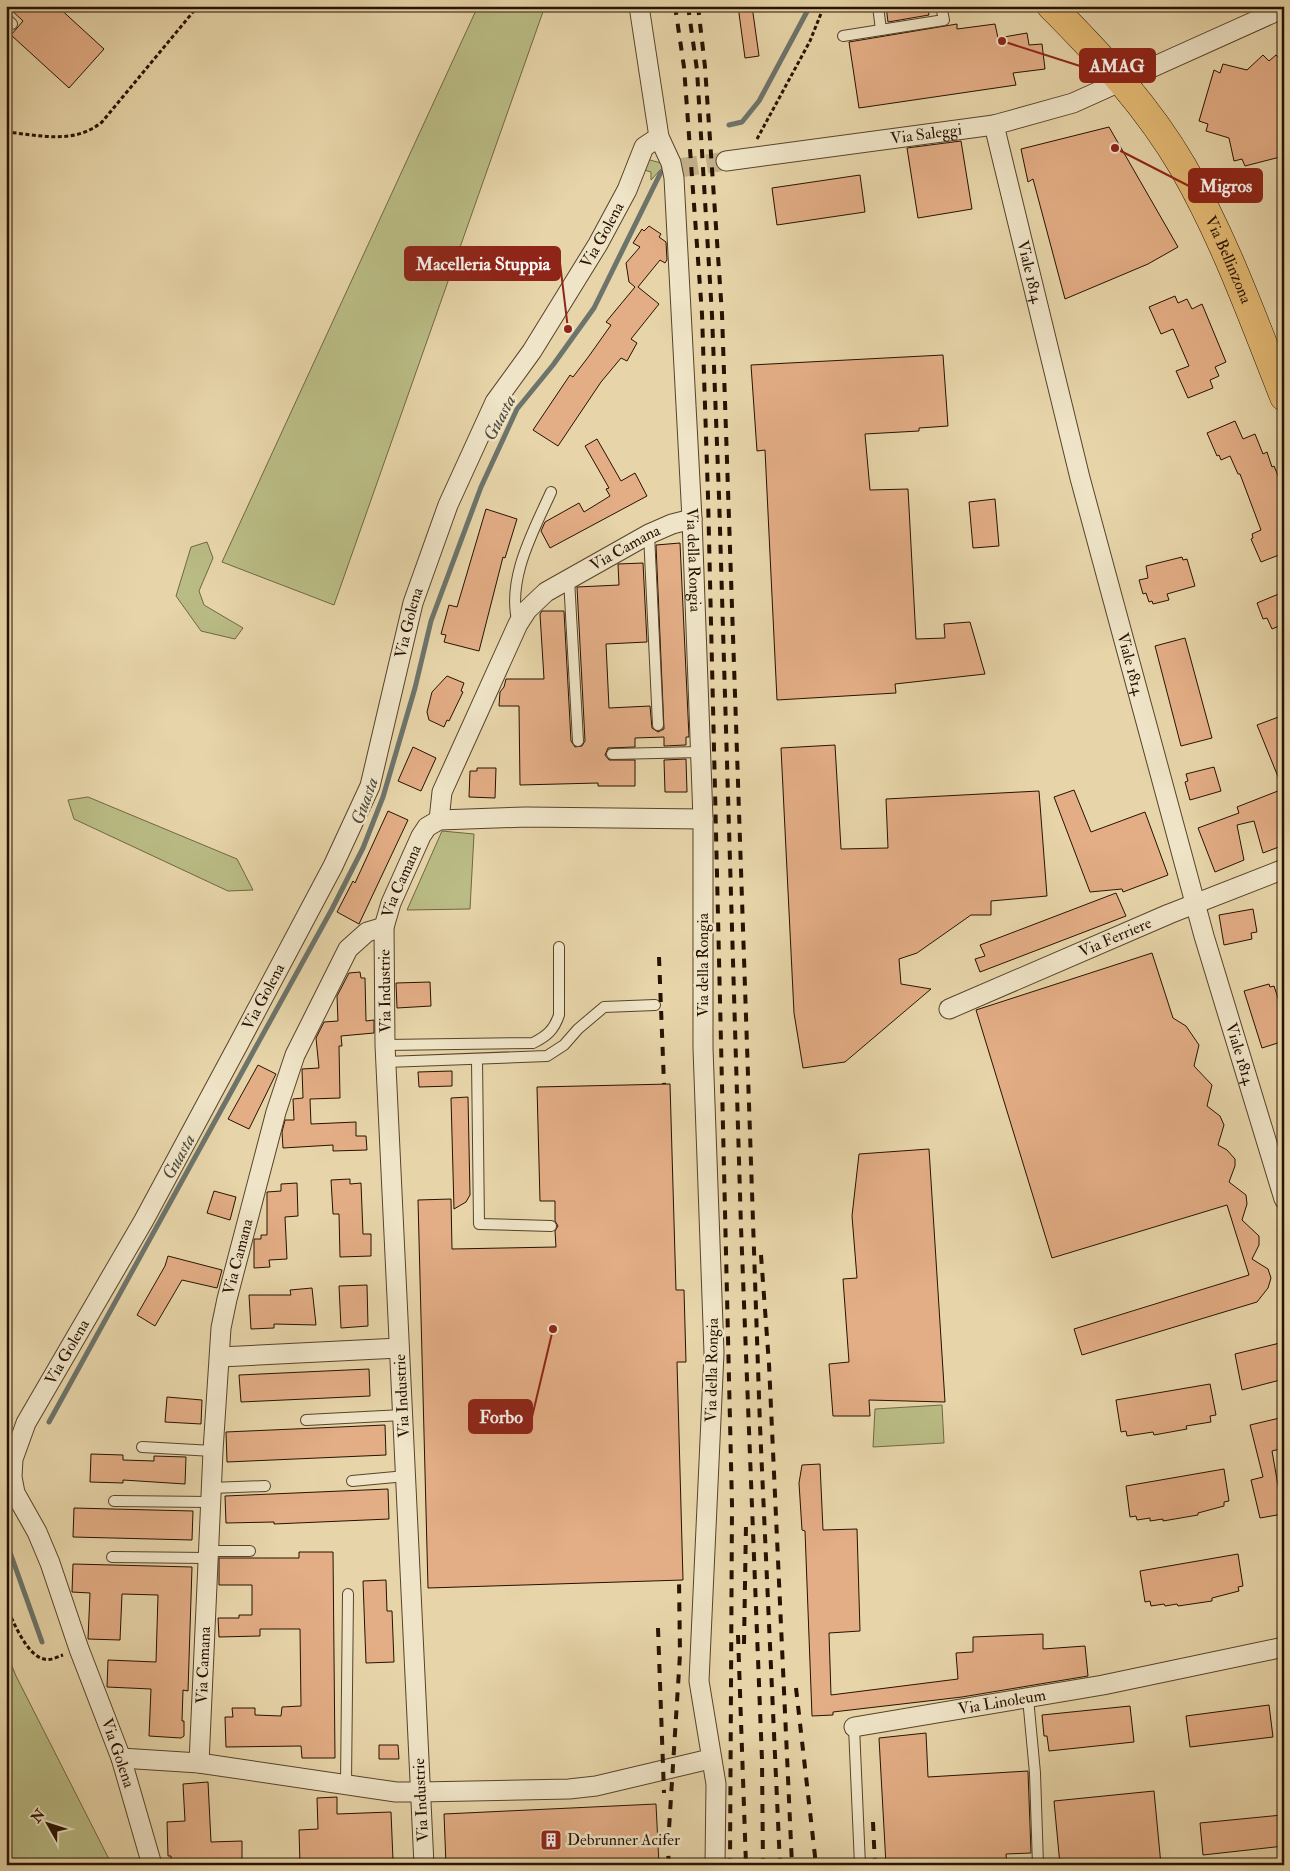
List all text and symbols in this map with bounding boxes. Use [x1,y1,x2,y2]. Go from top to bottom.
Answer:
callout: AMAG [1080,49,1155,82]
text: AMAG [1088,55,1145,78]
street label: Via Saleggi [889,119,963,149]
callout: Migros [1189,169,1262,202]
text: Migros [1199,175,1252,198]
street label: Via Golena [576,198,629,272]
street label: Via Bellinzona [1200,213,1256,307]
street label: Viale 1814 [1012,238,1047,306]
callout: Macelleria Stuppia [405,247,560,280]
text: Macelleria Stuppia [415,253,551,276]
water label: Guasta [478,391,522,445]
street label: Via della Rongia [681,507,705,613]
street label: Via Camana [586,520,664,575]
street label: Via Golena [390,584,428,660]
street label: Viale 1814 [1112,631,1149,699]
water label: Guasta [346,774,384,828]
street label: Via Camana [377,841,426,920]
street label: Via della Rongia [693,913,713,1017]
street label: Via Ferriere [1076,913,1155,962]
street label: Via Industrie [374,949,396,1033]
street label: Via Golena [238,960,290,1033]
street label: Viale 1814 [1221,1020,1259,1089]
water label: Guasta [157,1130,201,1184]
street label: Via Camana [219,1216,258,1297]
street label: Via Golena [40,1315,94,1388]
street label: Via della Rongia [701,1317,723,1422]
street label: Via Industrie [390,1353,414,1438]
callout: Forbo [469,1400,532,1433]
text: Forbo [479,1406,523,1429]
street label: Via Camana [192,1625,215,1704]
street label: Via Linoleum [957,1685,1048,1719]
street label: Via Golena [97,1716,139,1791]
street label: Via Industrie [409,1757,433,1842]
north arrow [22,1798,72,1848]
text: N [27,1806,49,1827]
building icon: Debrunner Acifer [539,1828,563,1852]
place label: Debrunner Acifer [567,1830,680,1850]

